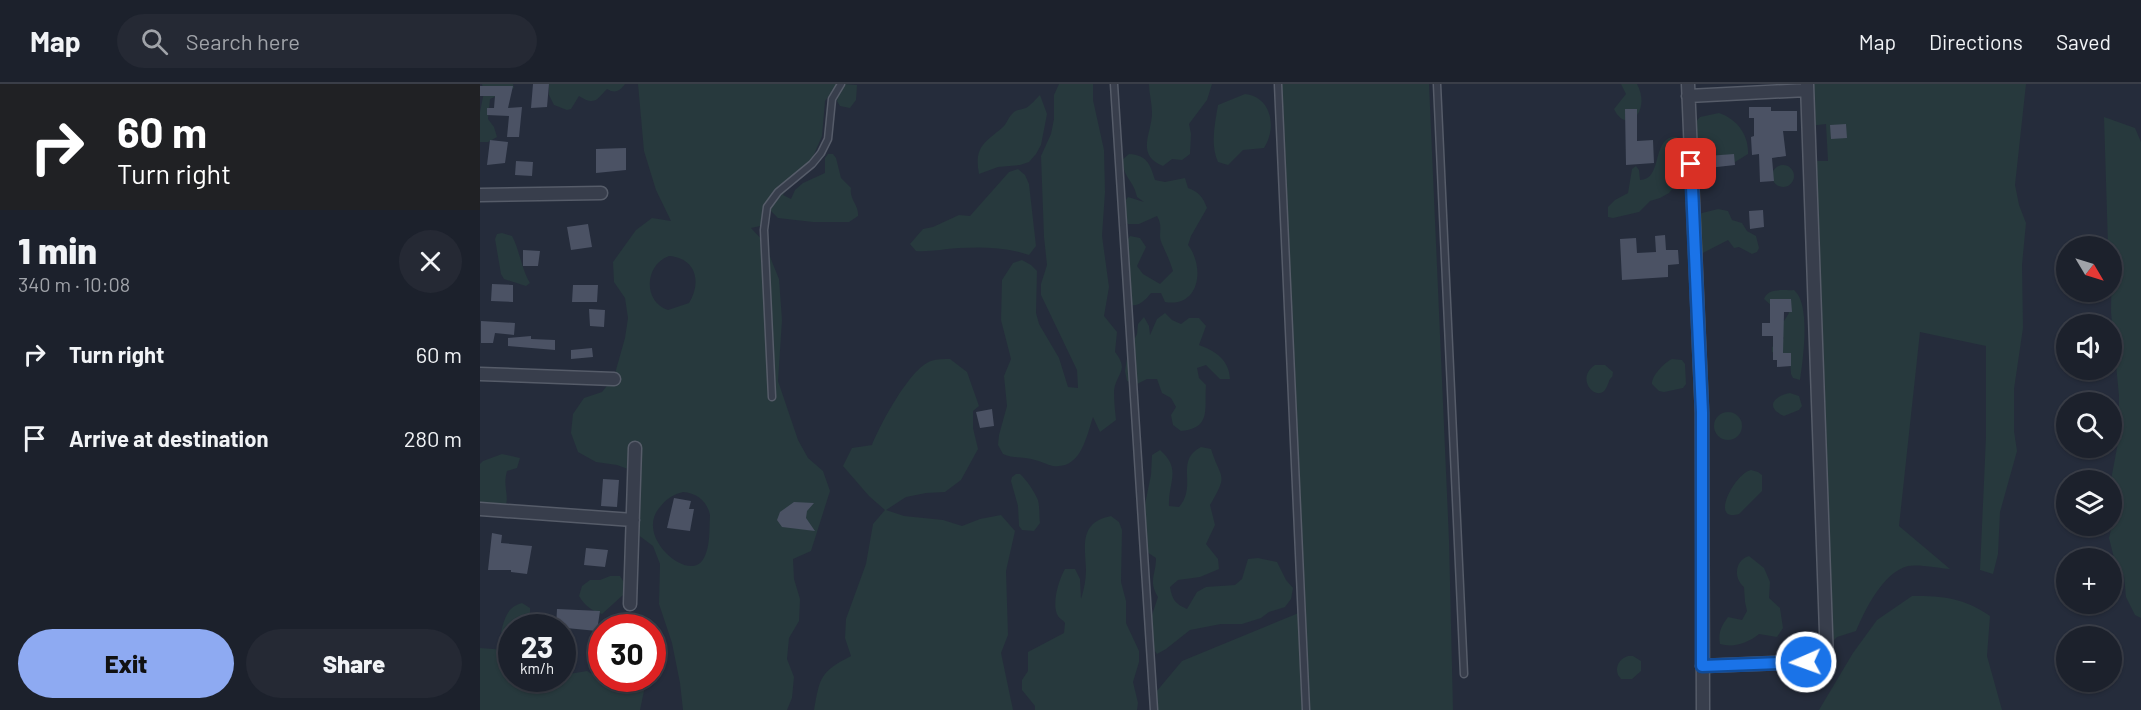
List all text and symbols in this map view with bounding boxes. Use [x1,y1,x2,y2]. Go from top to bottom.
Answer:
search box [117,14,537,68]
text: Map [30,24,81,58]
icon: search [138,25,171,58]
text: Search here [186,28,300,54]
text: Map [1859,29,1896,54]
text: Directions [1929,29,2023,54]
text: Saved [2056,29,2111,54]
text: 60 m [117,106,207,156]
icon: right [18,108,96,186]
pin [1665,138,1716,189]
icon: arrive [1674,147,1707,180]
text: Turn right [117,157,231,189]
text: 1 min [18,228,97,271]
button: close [399,230,462,293]
north arrow [2056,236,2122,302]
map controls [2056,236,2122,692]
text: 340 m · 10:08 [18,272,130,296]
button: sound [2056,314,2122,380]
icon: right [18,338,51,371]
text: Turn right [69,341,164,367]
text: 60 m [416,341,462,367]
button: search [2056,392,2122,458]
icon: arrive [18,422,51,455]
text: Arrive at destination [69,425,268,451]
text: 280 m [404,425,462,451]
button: layers [2056,470,2122,536]
button: + [2056,548,2122,614]
speed limit sign: 30 [588,614,666,692]
button: − [2056,626,2122,692]
text: 23 [521,628,553,664]
button: Exit [18,629,234,698]
button: Share [246,629,462,698]
position arrow [1774,630,1838,694]
text: km/h [520,659,554,677]

